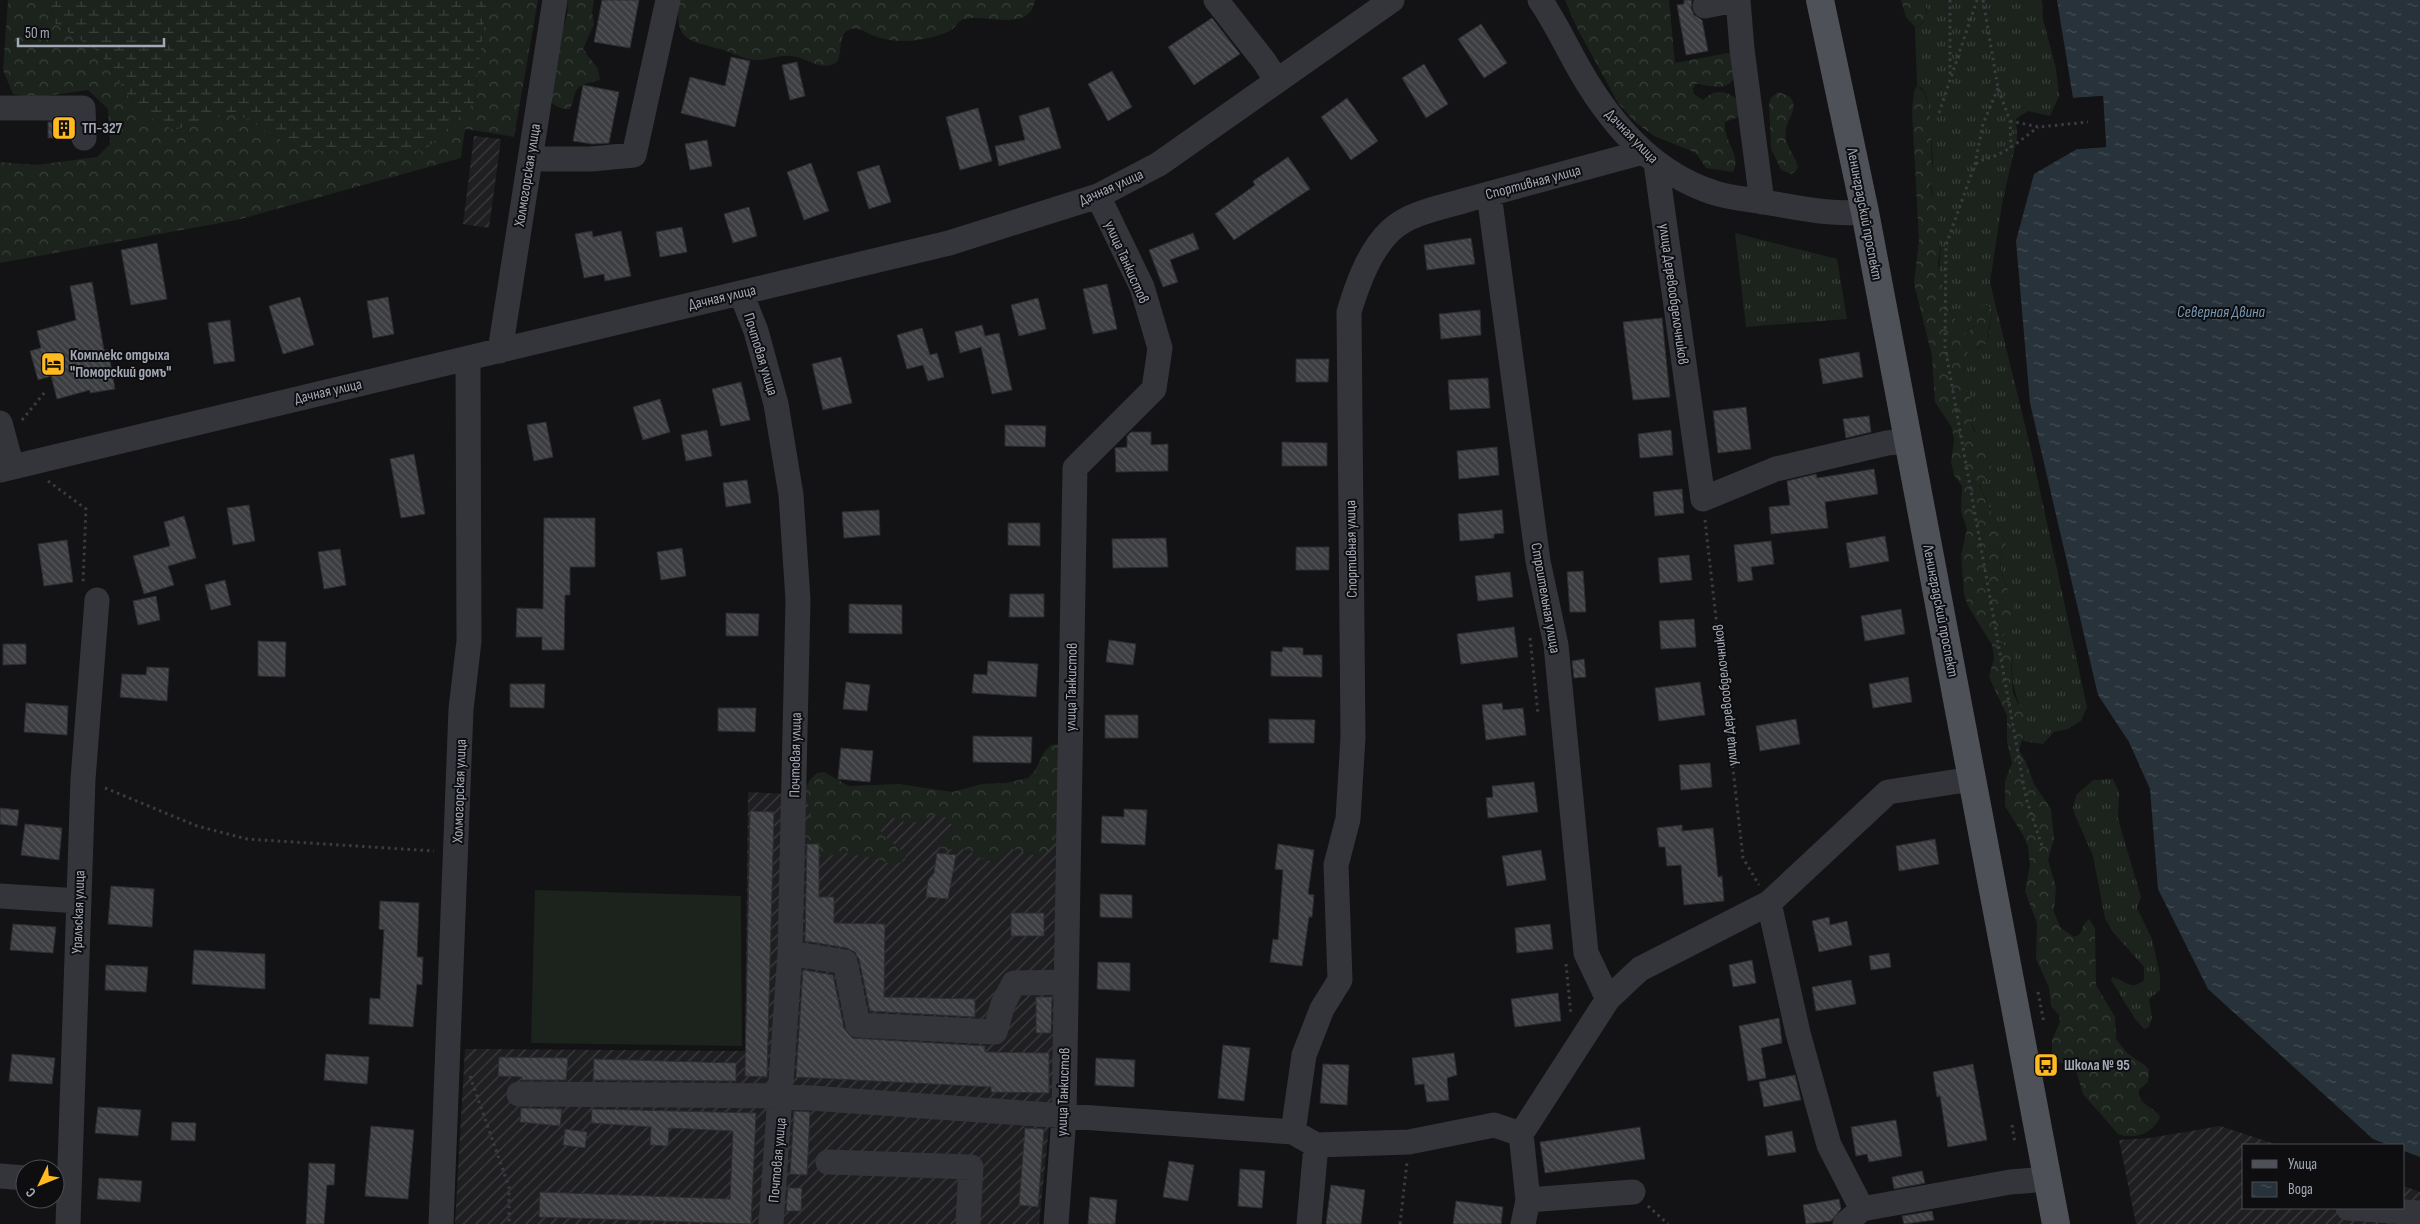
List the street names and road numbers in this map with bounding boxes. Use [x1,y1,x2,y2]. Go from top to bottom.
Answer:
street label: Дачная улица [1601,105,1662,168]
street label: Холмогорская улица [510,122,545,229]
street label: Ленинградский проспект [1842,145,1887,282]
street label: Спортивная улица [1483,161,1583,204]
street label: Дачная улица [1076,165,1147,210]
street label: улица Танкистов [1100,218,1153,307]
street label: улица Деревообделочников [1654,222,1693,366]
street label: Дачная улица [687,280,758,314]
street label: Почтовая улица [739,311,782,398]
street label: Дачная улица [293,374,364,408]
street label: Спортивная улица [1341,500,1362,598]
street label: Строительная улица [1526,541,1565,655]
street label: Ленинградский проспект [1918,542,1963,679]
street label: улица Деревообделочников [1709,623,1742,767]
street label: улица Танкистов [1061,642,1082,732]
street label: Почтовая улица [785,712,806,798]
street label: Холмогорская улица [448,739,471,844]
street label: Уральская улица [68,870,89,954]
street label: улица Танкистов [1052,1047,1075,1137]
street label: Почтовая улица [764,1117,791,1203]

